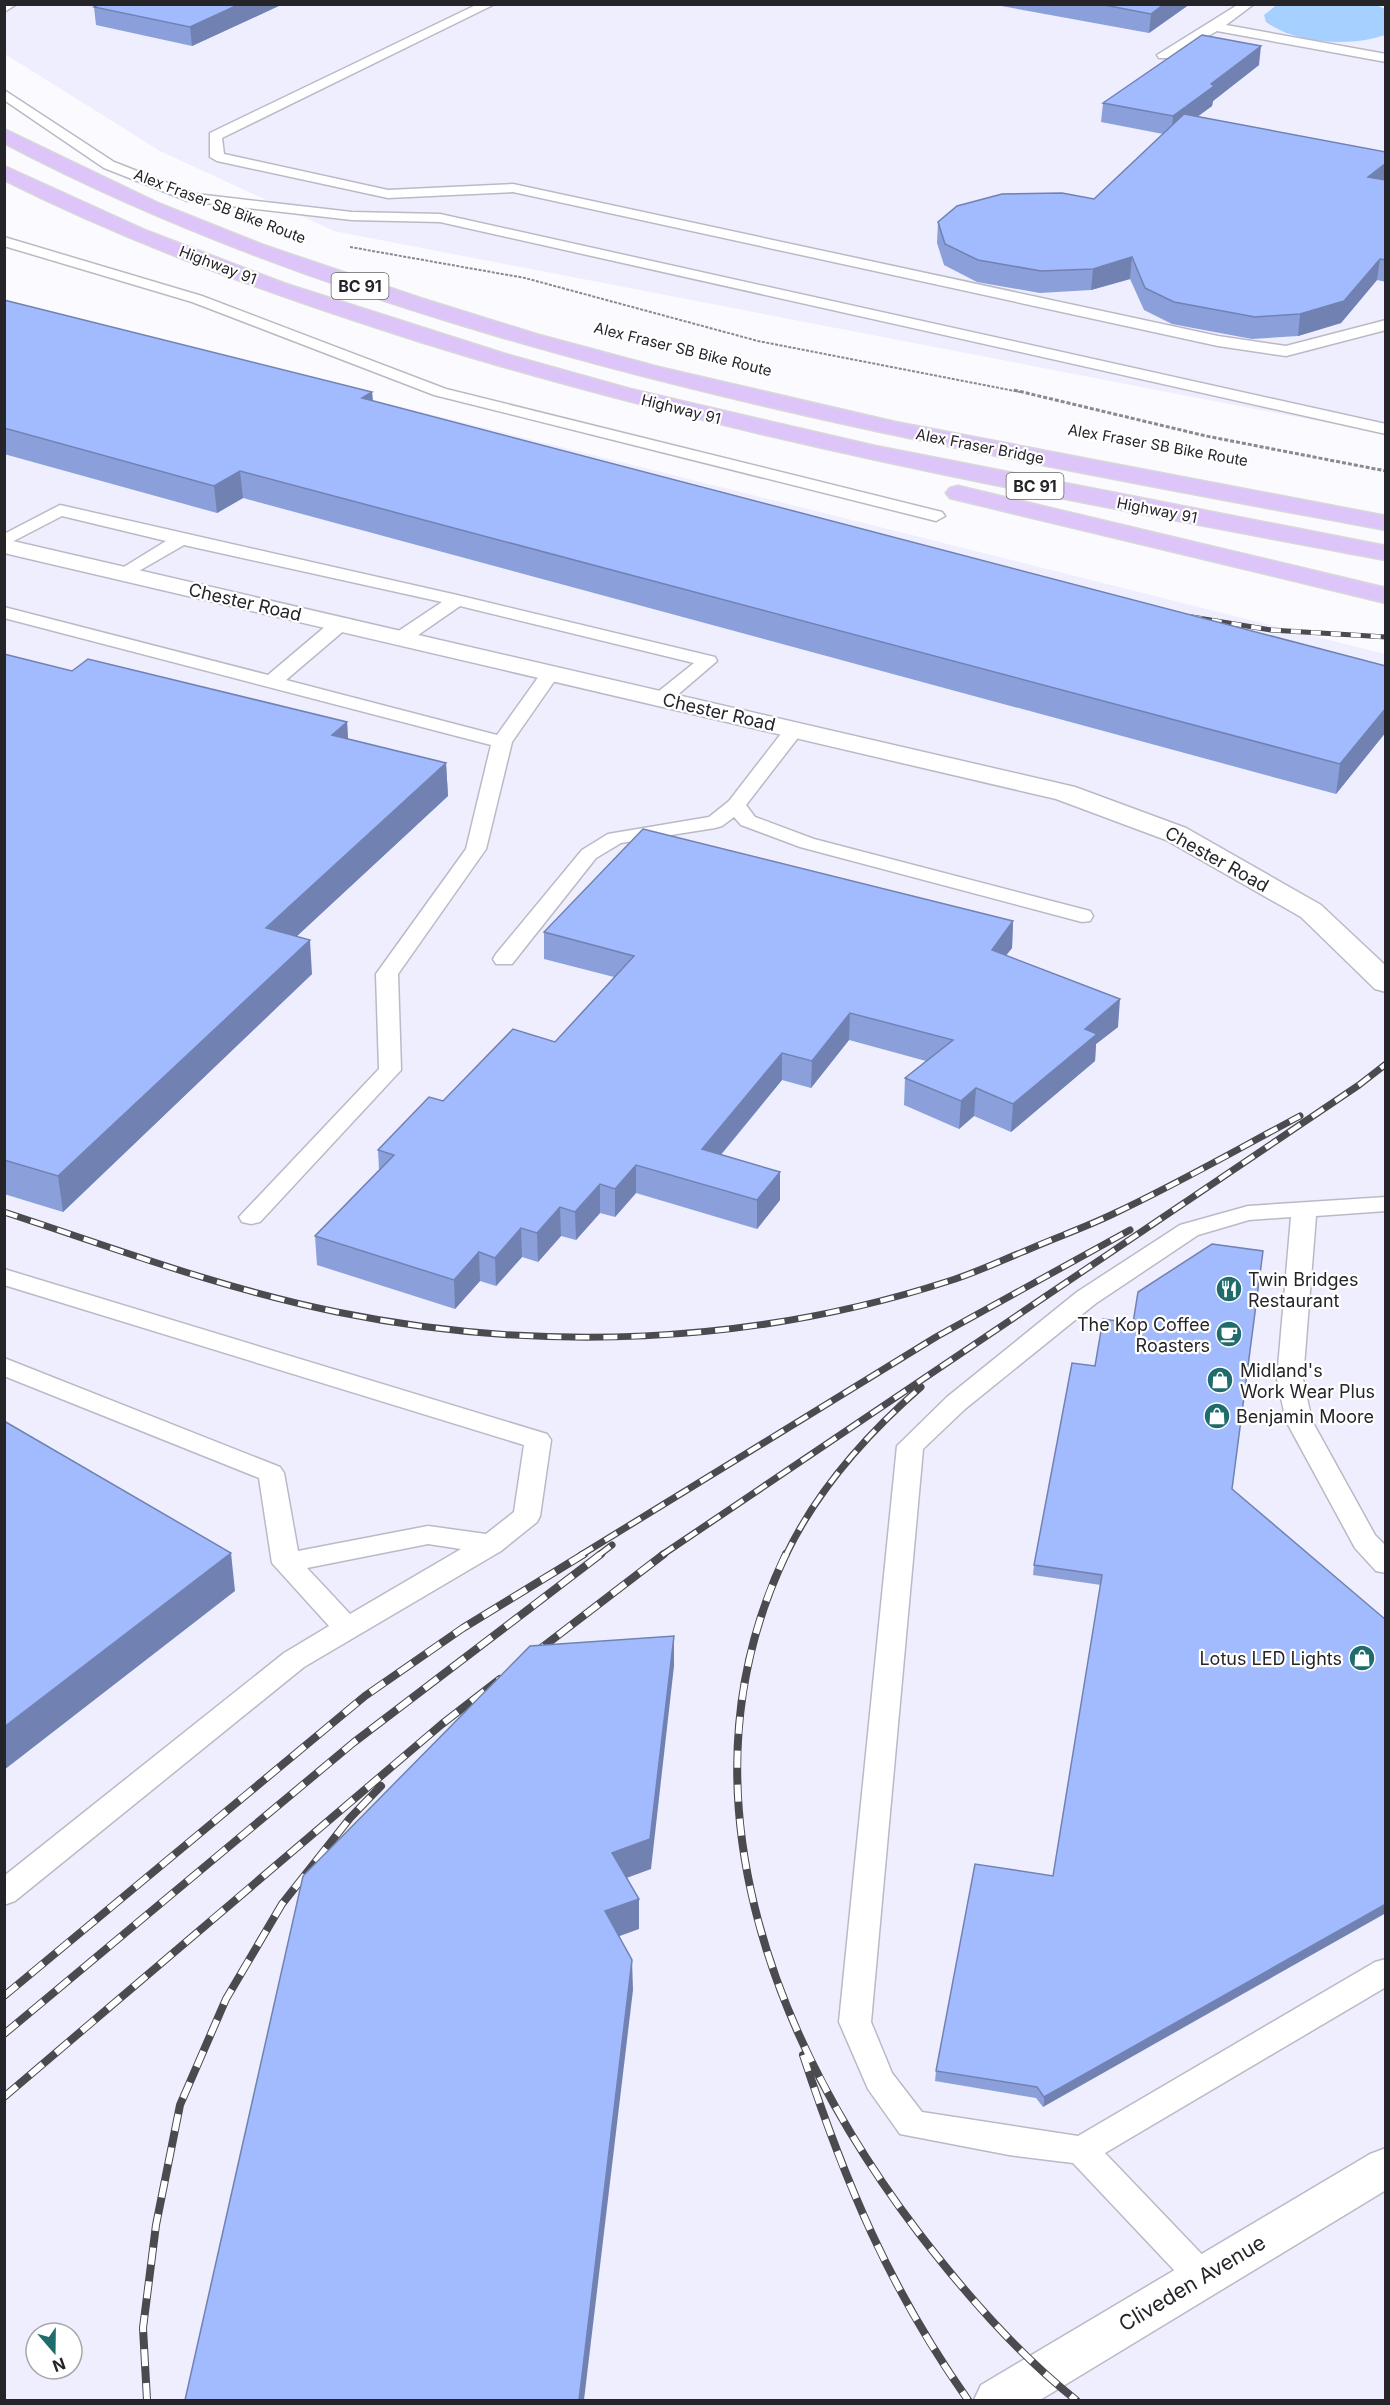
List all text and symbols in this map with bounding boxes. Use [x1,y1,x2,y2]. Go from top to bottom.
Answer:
street label: Alex Fraser SB Bike Route [131,164,309,248]
street label: Highway 91 [177,242,259,288]
road number: BC 91 [332,273,388,299]
street label: Alex Fraser SB Bike Route [592,318,774,380]
street label: Highway 91 [639,390,723,428]
street label: Alex Fraser SB Bike Route [1066,420,1250,470]
street label: Alex Fraser Bridge [914,424,1046,468]
road number: BC 91 [1006,473,1064,499]
street label: Highway 91 [1115,493,1199,527]
street label: Chester Road [186,579,304,625]
street label: Chester Road [660,689,778,735]
street label: Chester Road [1162,822,1272,896]
place label: Twin Bridges Restaurant [1248,1269,1359,1311]
restaurant icon: Twin Bridges Restaurant [1214,1274,1244,1304]
place label: The Kop Coffee Roasters [1077,1314,1210,1356]
cafe icon: The Kop Coffee Roasters [1214,1319,1244,1349]
place label: Midland's Work Wear Plus [1240,1360,1375,1402]
shop icon: Midland's Work Wear Plus [1205,1365,1235,1395]
shop icon: Benjamin Moore [1202,1401,1232,1431]
place label: Benjamin Moore [1236,1406,1374,1427]
shop icon: Lotus LED Lights [1347,1643,1377,1673]
place label: Lotus LED Lights [1199,1648,1342,1669]
street label: Cliveden Avenue [1114,2229,1270,2337]
north arrow [24,2321,84,2381]
text: N [50,2354,68,2377]

